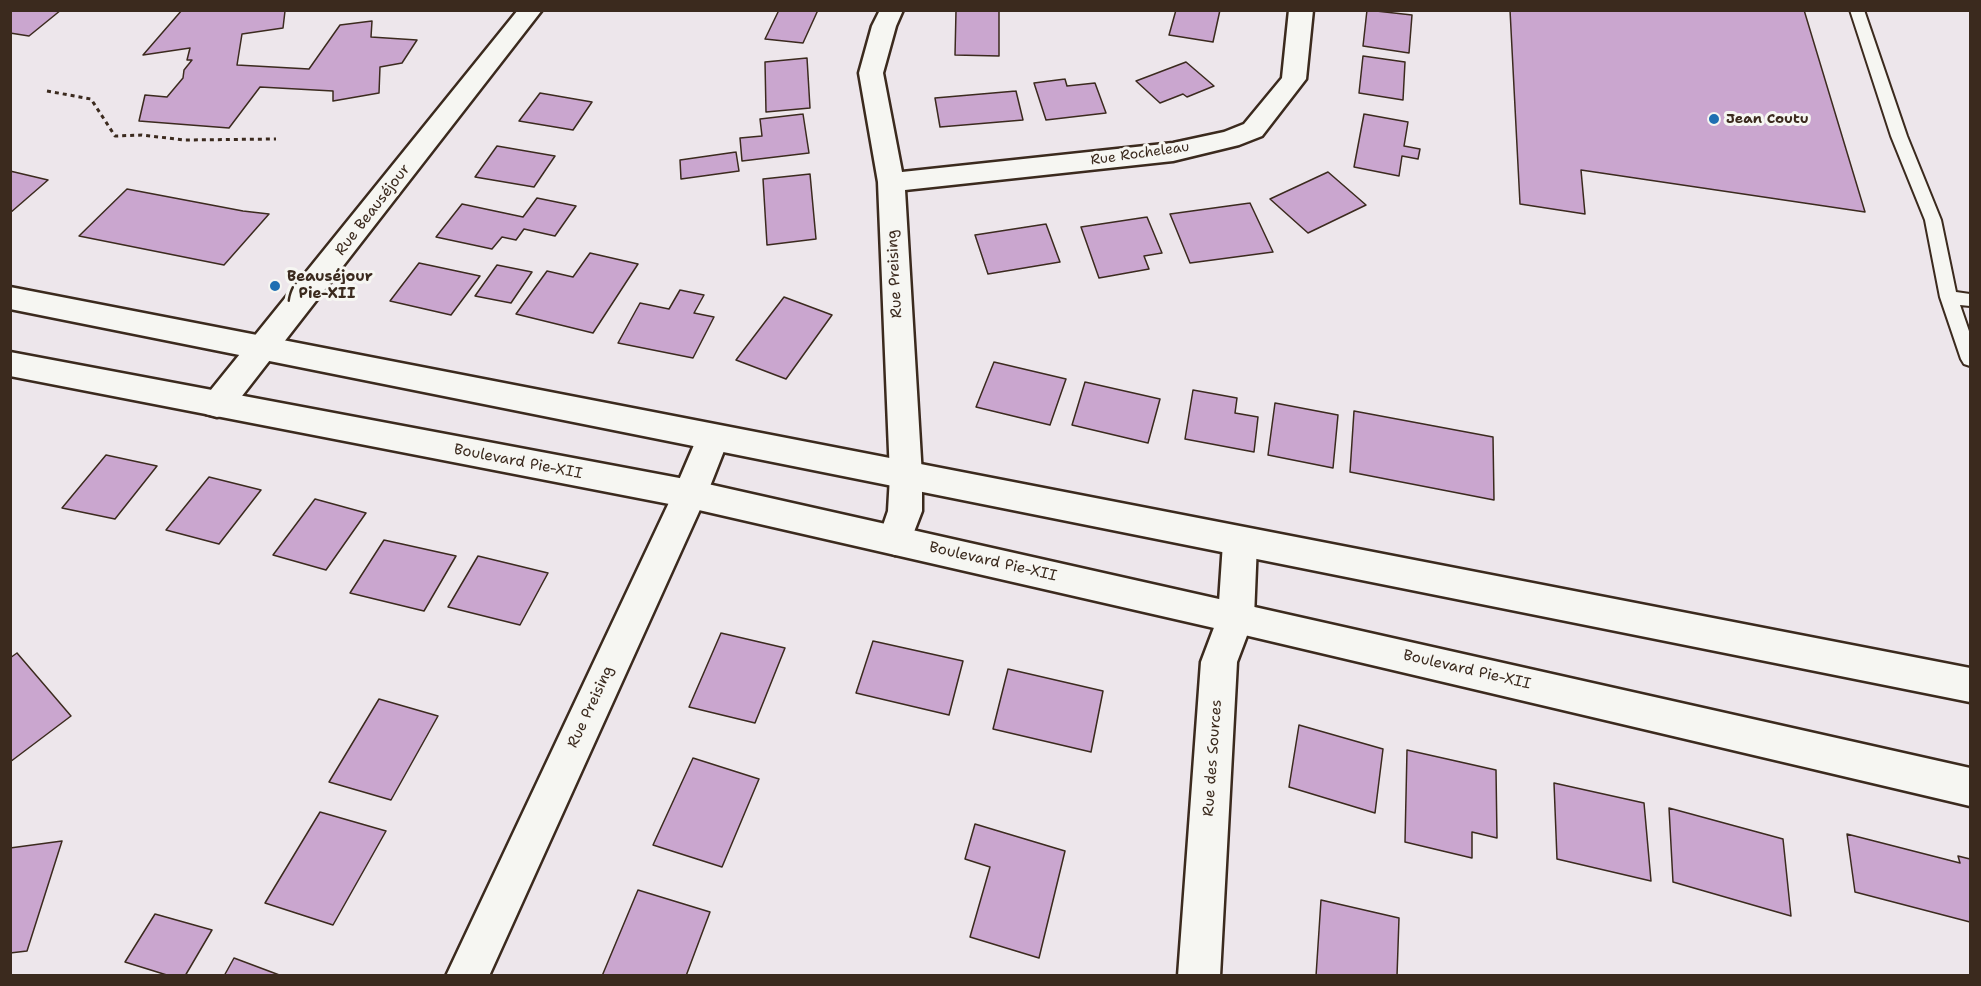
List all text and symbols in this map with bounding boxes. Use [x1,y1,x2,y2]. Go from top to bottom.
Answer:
place label: Jean Coutu [1726,111,1809,127]
marker: Jean Coutu [1707,112,1721,126]
street label: Rue Rocheleau [1090,139,1190,169]
street label: Rue Beauséjour [332,161,414,259]
street label: Rue Preising [884,229,906,319]
place label: Beauséjour / Pie-XII [287,268,373,303]
marker: Beauséjour / Pie-XII [268,279,282,293]
street label: Boulevard Pie-XII [452,441,584,483]
street label: Boulevard Pie-XII [927,539,1059,585]
street label: Boulevard Pie-XII [1401,647,1533,693]
street label: Rue Preising [564,663,618,751]
street label: Rue des Sources [1200,699,1226,817]

